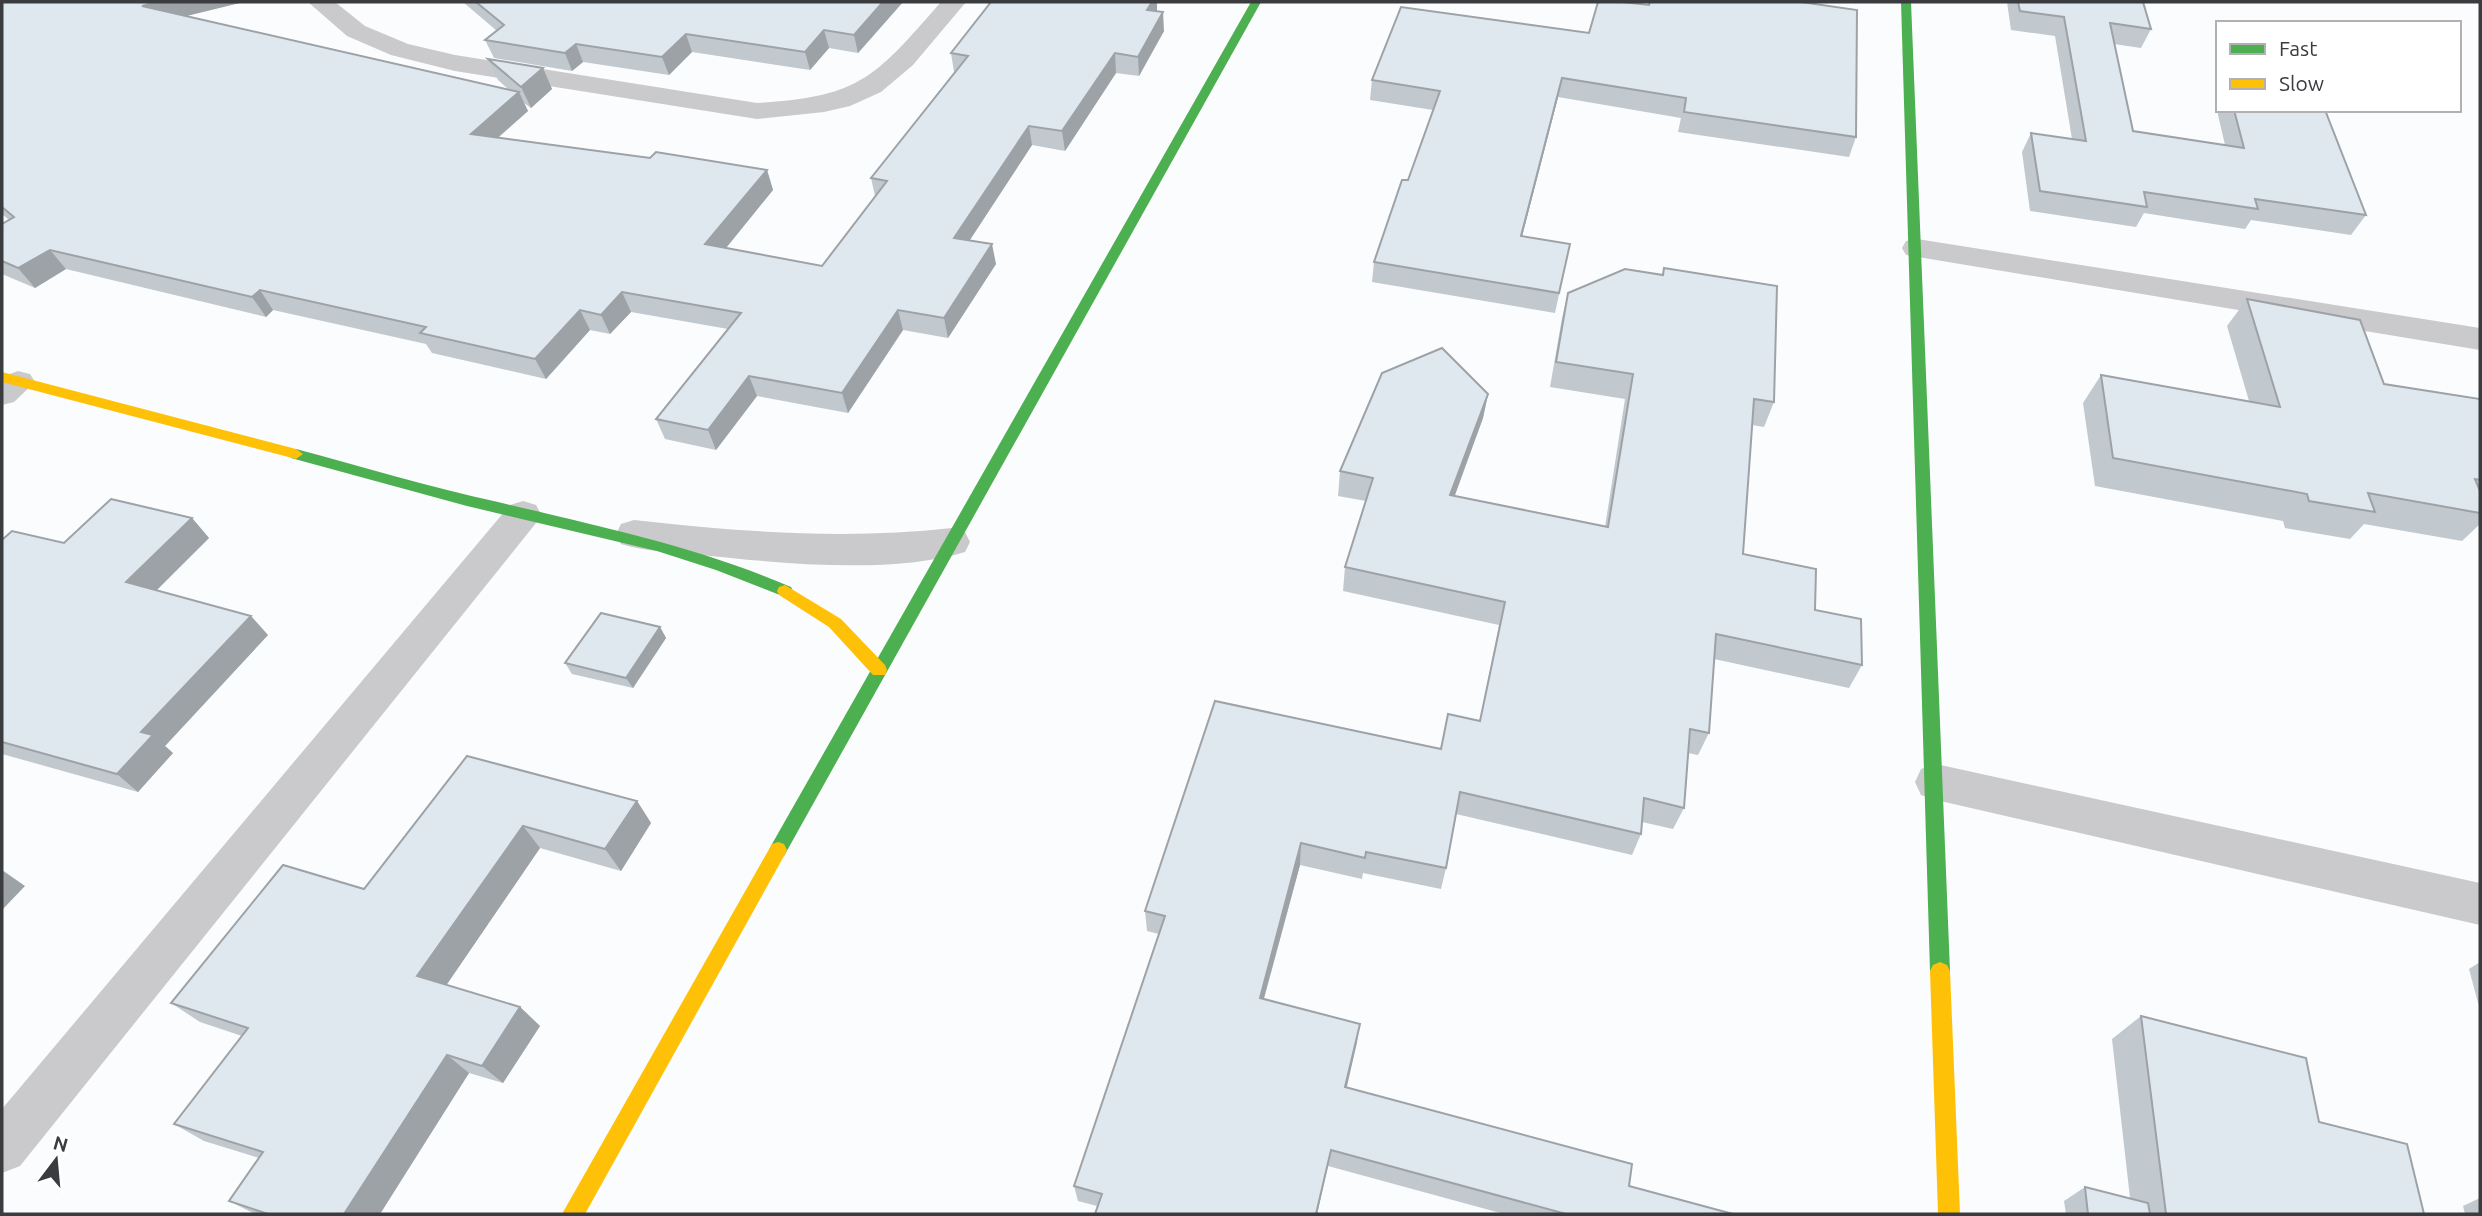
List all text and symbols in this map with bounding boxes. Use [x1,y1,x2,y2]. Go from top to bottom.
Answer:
legend [2216,21,2461,112]
text: Fast [2279,36,2317,60]
text: Slow [2279,71,2324,95]
north arrow [21,1125,91,1195]
text: N [51,1131,71,1156]

